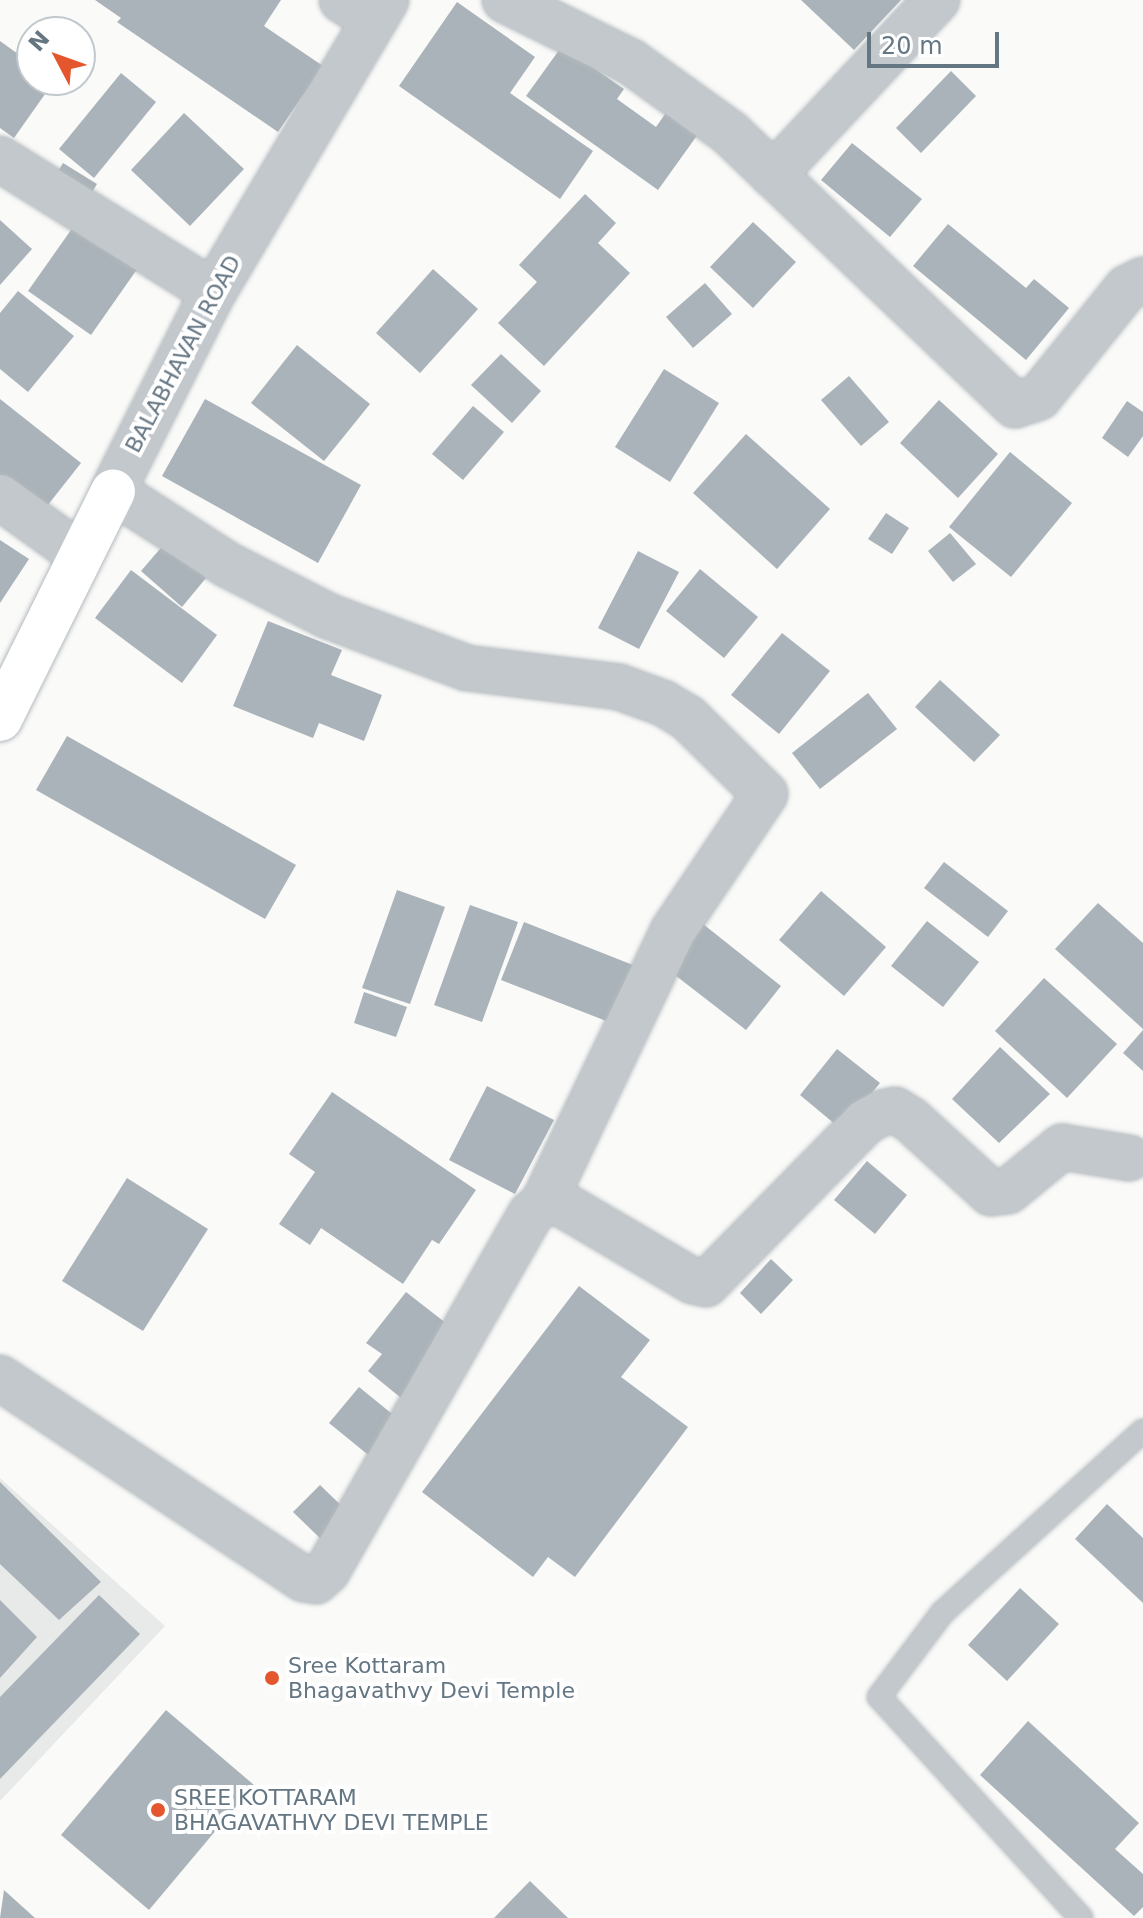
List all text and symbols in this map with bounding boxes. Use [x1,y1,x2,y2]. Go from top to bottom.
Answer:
north arrow [16,16,96,96]
scale bar [871,16,1003,66]
text: N [24,26,54,56]
text: 20 m [881,32,943,60]
street label: BALABHAVAN ROAD [120,251,246,457]
place label: Sree Kottaram Bhagavathvy Devi Temple [288,1652,575,1704]
marker: Sree Kottaram Bhagavathvy Devi Temple [263,1669,281,1687]
place label: SREE KOTTARAM BHAGAVATHVY DEVI TEMPLE [174,1784,489,1836]
marker: SREE KOTTARAM BHAGAVATHVY DEVI TEMPLE [149,1801,167,1819]

